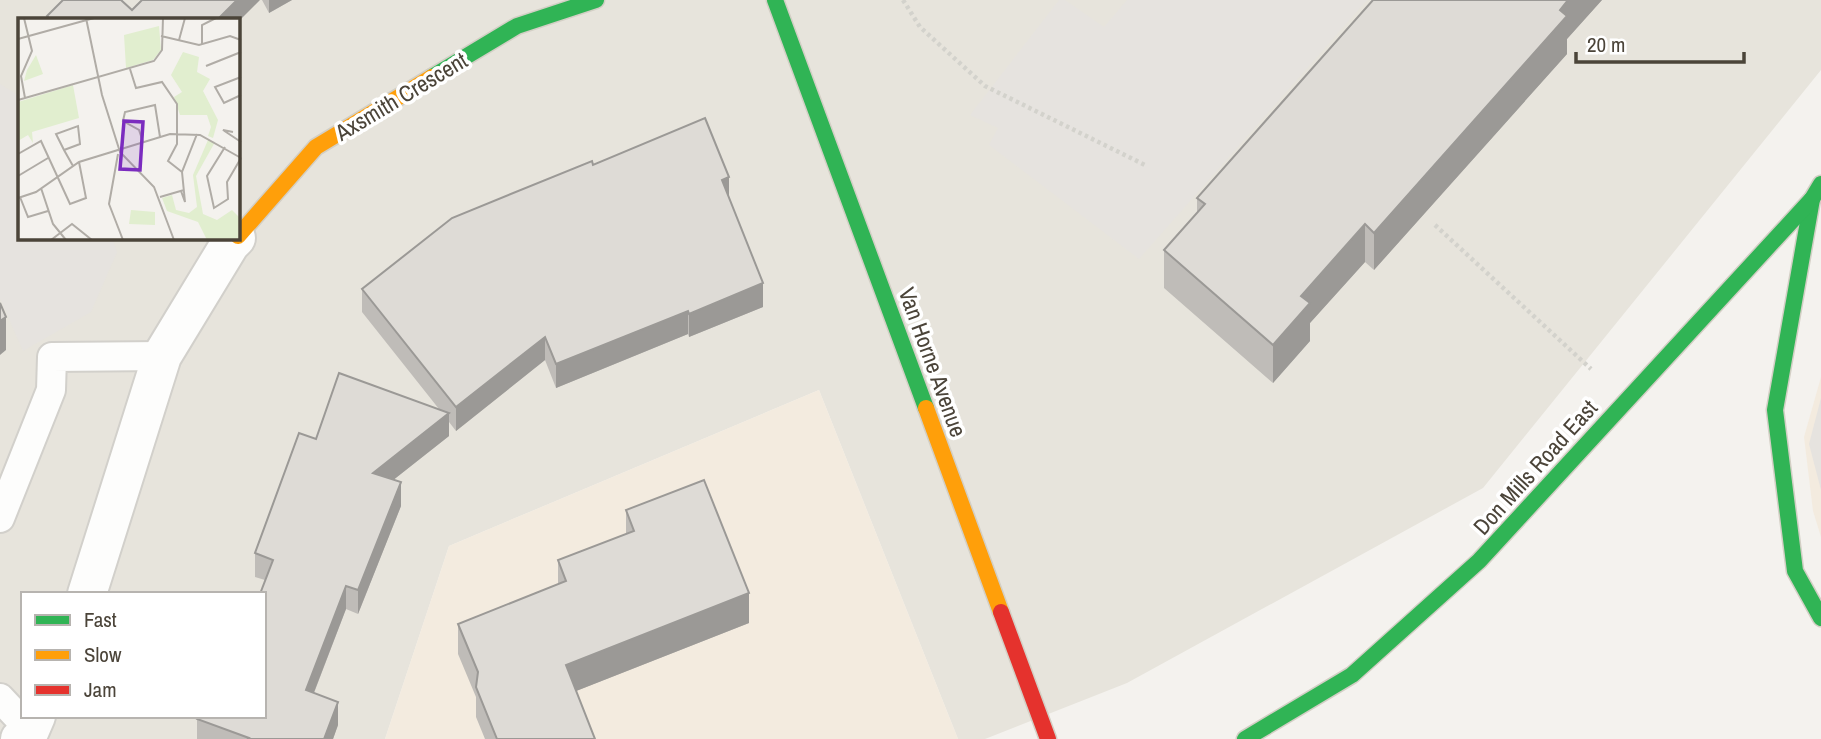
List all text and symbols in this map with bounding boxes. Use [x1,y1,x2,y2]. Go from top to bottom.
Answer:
inset map [18,18,240,240]
scale bar [1576,21,1744,65]
text: 20 m [1587,30,1625,59]
street label: Axsmith Crescent [328,44,473,148]
street label: Van Horne Avenue [892,283,974,441]
street label: Don Mills Road East [1466,393,1604,541]
legend [21,592,266,718]
text: Fast [84,605,117,634]
text: Slow [84,640,122,669]
text: Jam [84,675,117,704]

